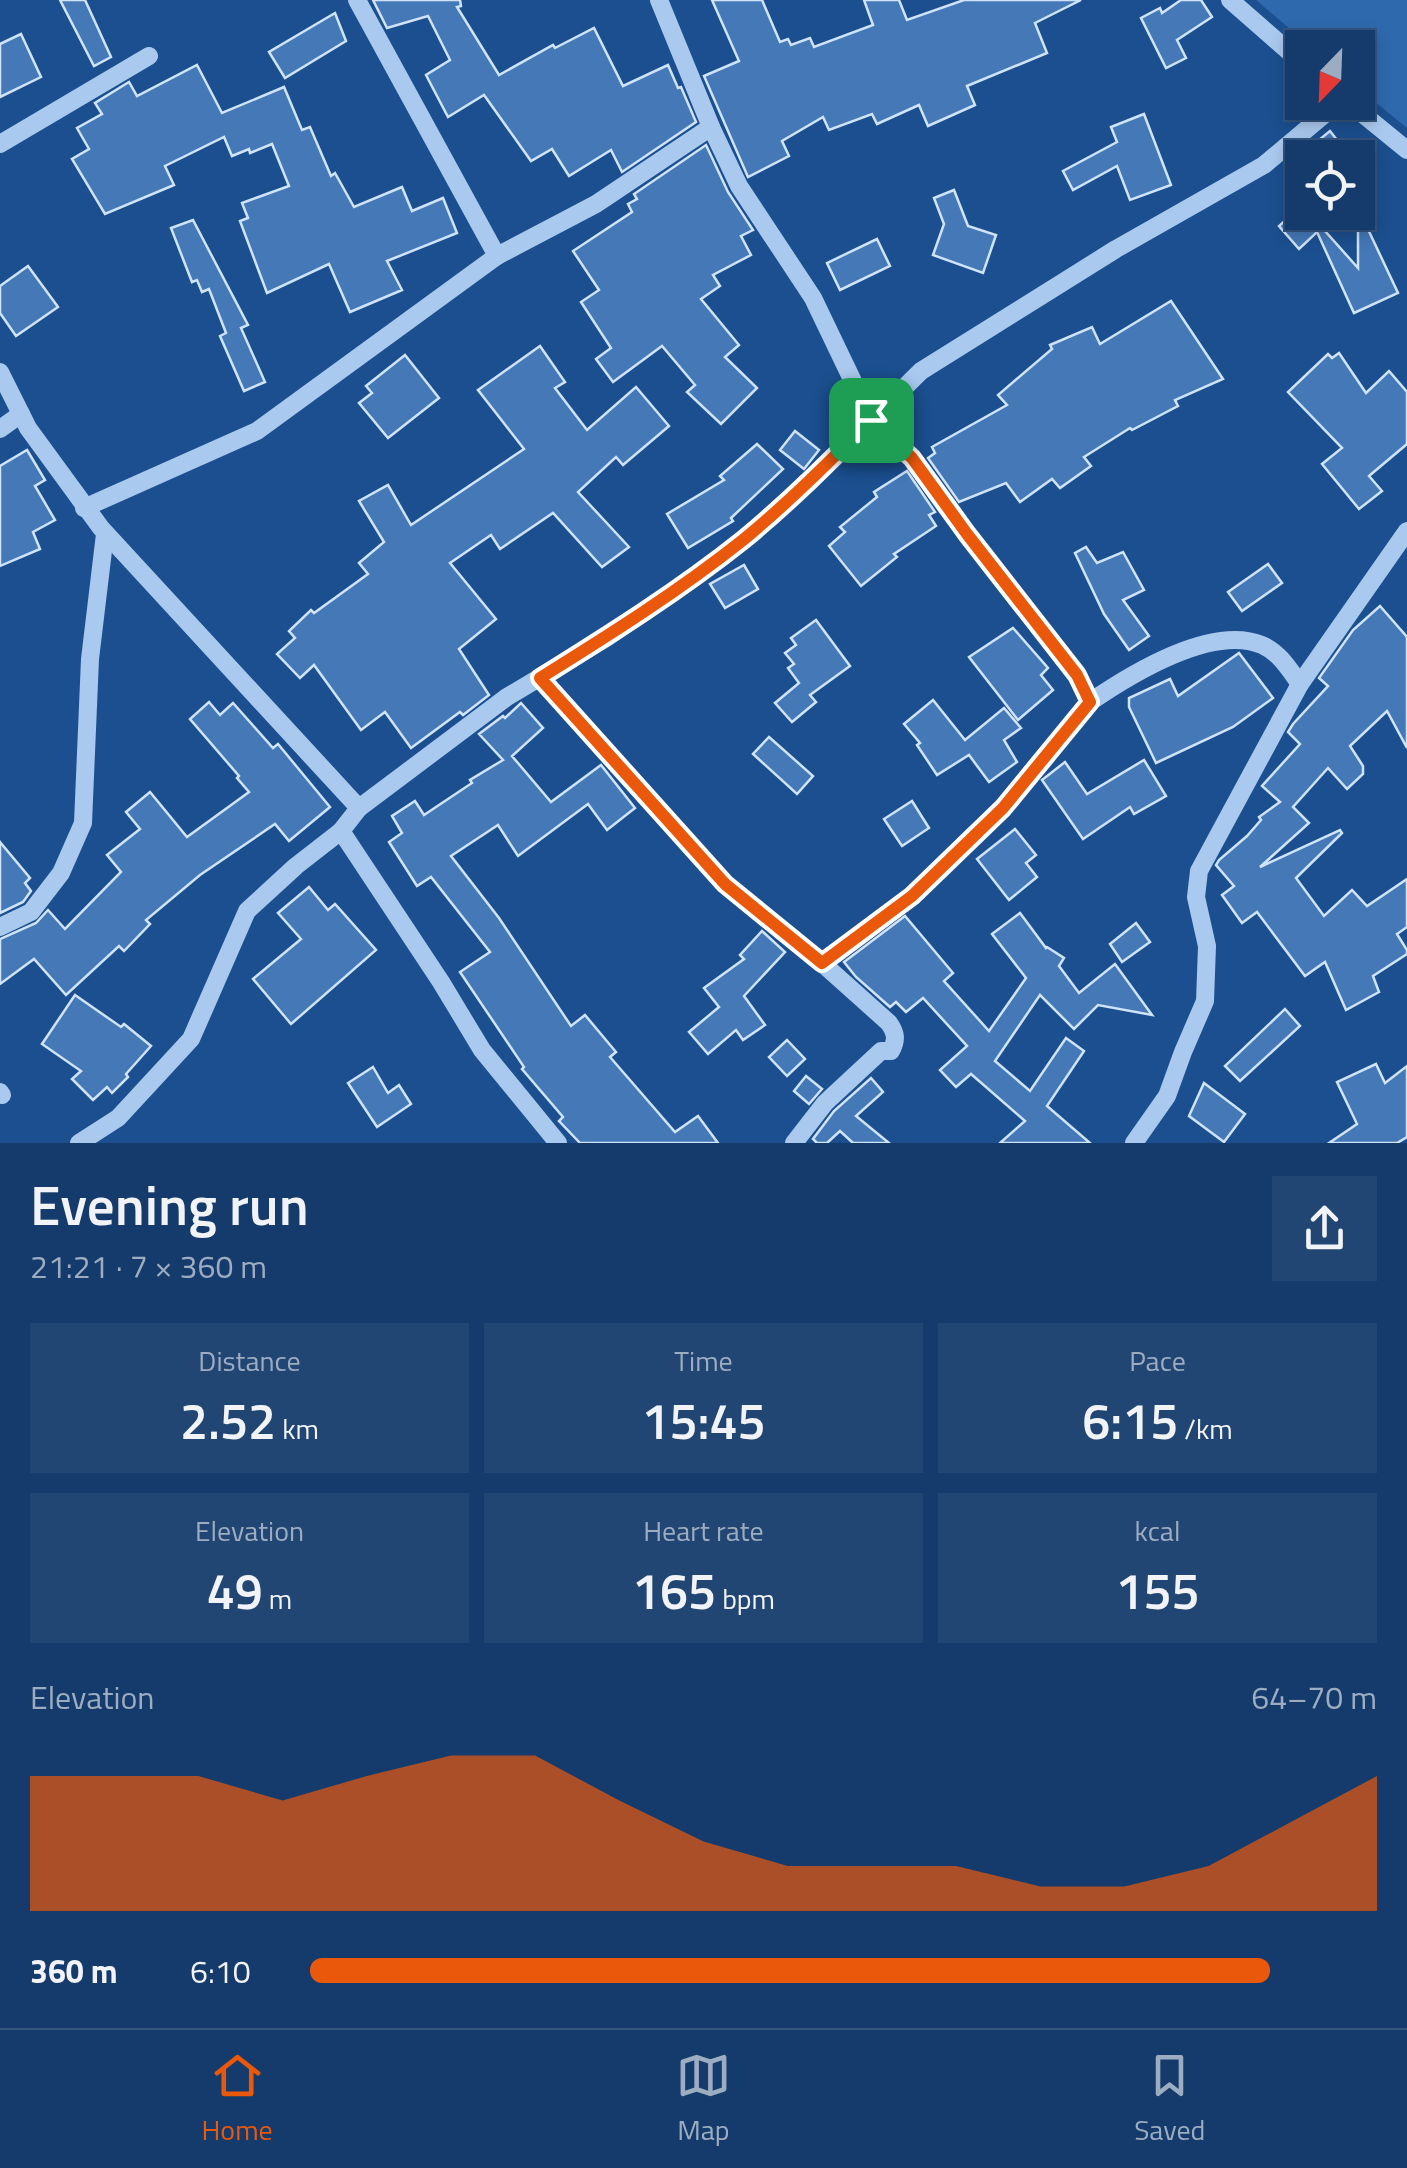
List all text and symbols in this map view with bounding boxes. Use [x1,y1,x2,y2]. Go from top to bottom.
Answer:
north arrow [1285,30,1375,120]
map controls [1285,30,1375,230]
button: locate [1285,140,1375,230]
pin [829,378,914,463]
icon: arrive [844,393,899,448]
text: Evening run [30,1163,309,1246]
button: share [1272,1176,1377,1281]
text: 21:21 · 7 × 360 m [30,1242,267,1290]
text: Distance [198,1339,301,1382]
text: Time [674,1339,733,1382]
text: Pace [1129,1339,1186,1382]
text: 2.52 [180,1382,276,1458]
text: 15:45 [642,1382,765,1458]
text: 6:15 [1082,1382,1178,1458]
text: km [276,1407,319,1450]
text: /km [1178,1407,1233,1450]
text: Elevation [195,1509,304,1552]
text: Heart rate [643,1509,764,1552]
text: kcal [1135,1509,1180,1552]
text: 49 [207,1552,263,1628]
text: 165 [632,1552,716,1628]
text: 155 [1116,1552,1200,1628]
text: m [263,1577,292,1620]
text: bpm [716,1577,775,1620]
text: Elevation [30,1673,154,1721]
text: 64–70 m [1251,1673,1377,1721]
text: 360 m [30,1947,118,1995]
text: 6:10 [190,1947,251,1995]
tab: Home [202,2048,273,2151]
tab: Map [676,2048,731,2151]
tab: Saved [1134,2048,1205,2151]

